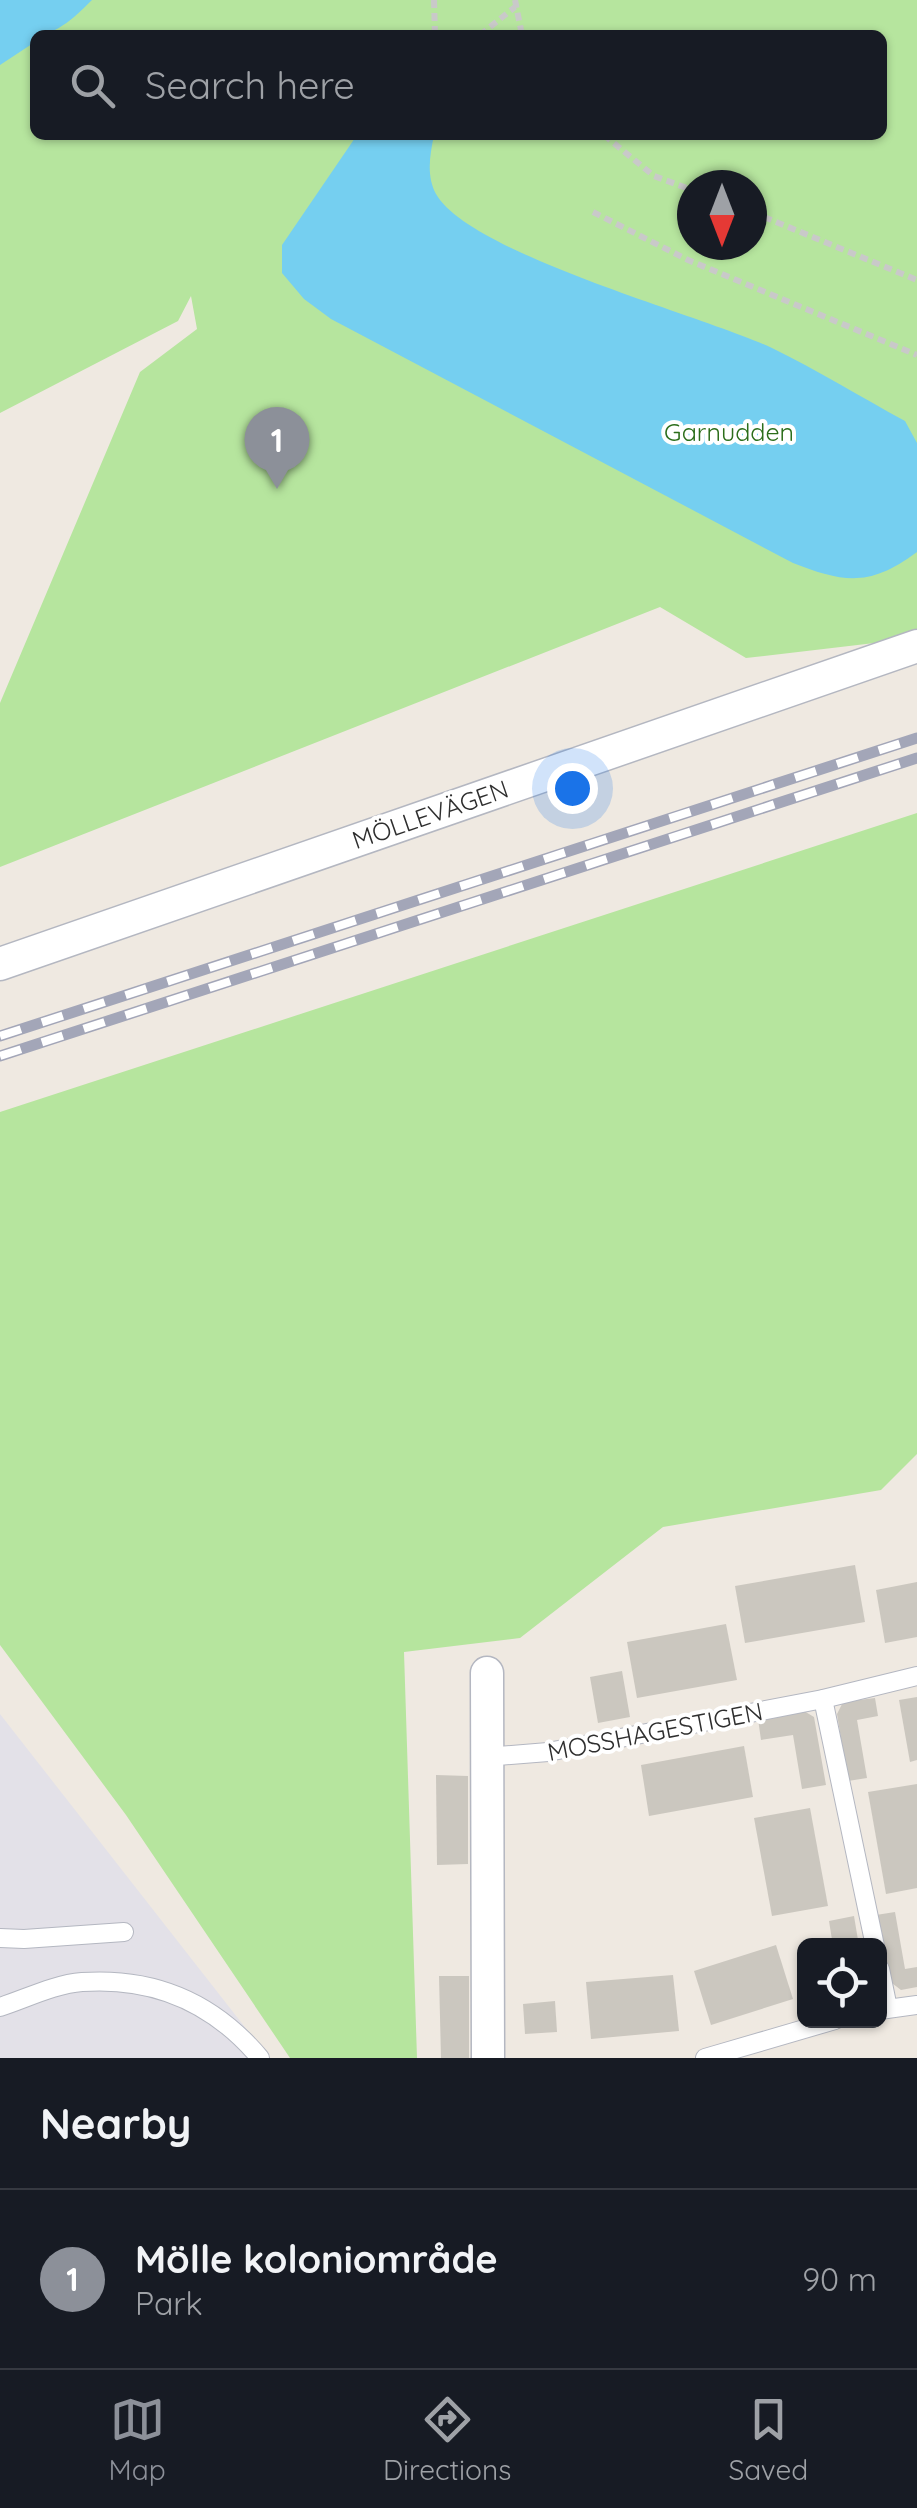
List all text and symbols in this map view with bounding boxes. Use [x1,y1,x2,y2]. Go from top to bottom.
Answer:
search box [30,30,887,140]
icon: search [65,58,120,113]
text: Search here [145,61,355,109]
north arrow [677,170,767,260]
pin: 1 [244,406,310,489]
park label: Garnudden [664,416,794,447]
your location [547,763,598,814]
street label: MÖLLEVÄGEN [348,773,512,855]
street label: MOSSHAGESTIGEN [545,1695,765,1767]
map controls [797,1938,887,2028]
button: locate [797,1938,887,2028]
text: Nearby [40,2097,191,2150]
text: Mölle koloniområde [135,2235,498,2283]
text: 1 [66,2259,79,2299]
text: 90 m [802,2259,877,2299]
text: Park [135,2283,203,2323]
tab: Map [109,2392,166,2487]
tab: Directions [383,2392,511,2487]
tab: Saved [729,2392,808,2487]

